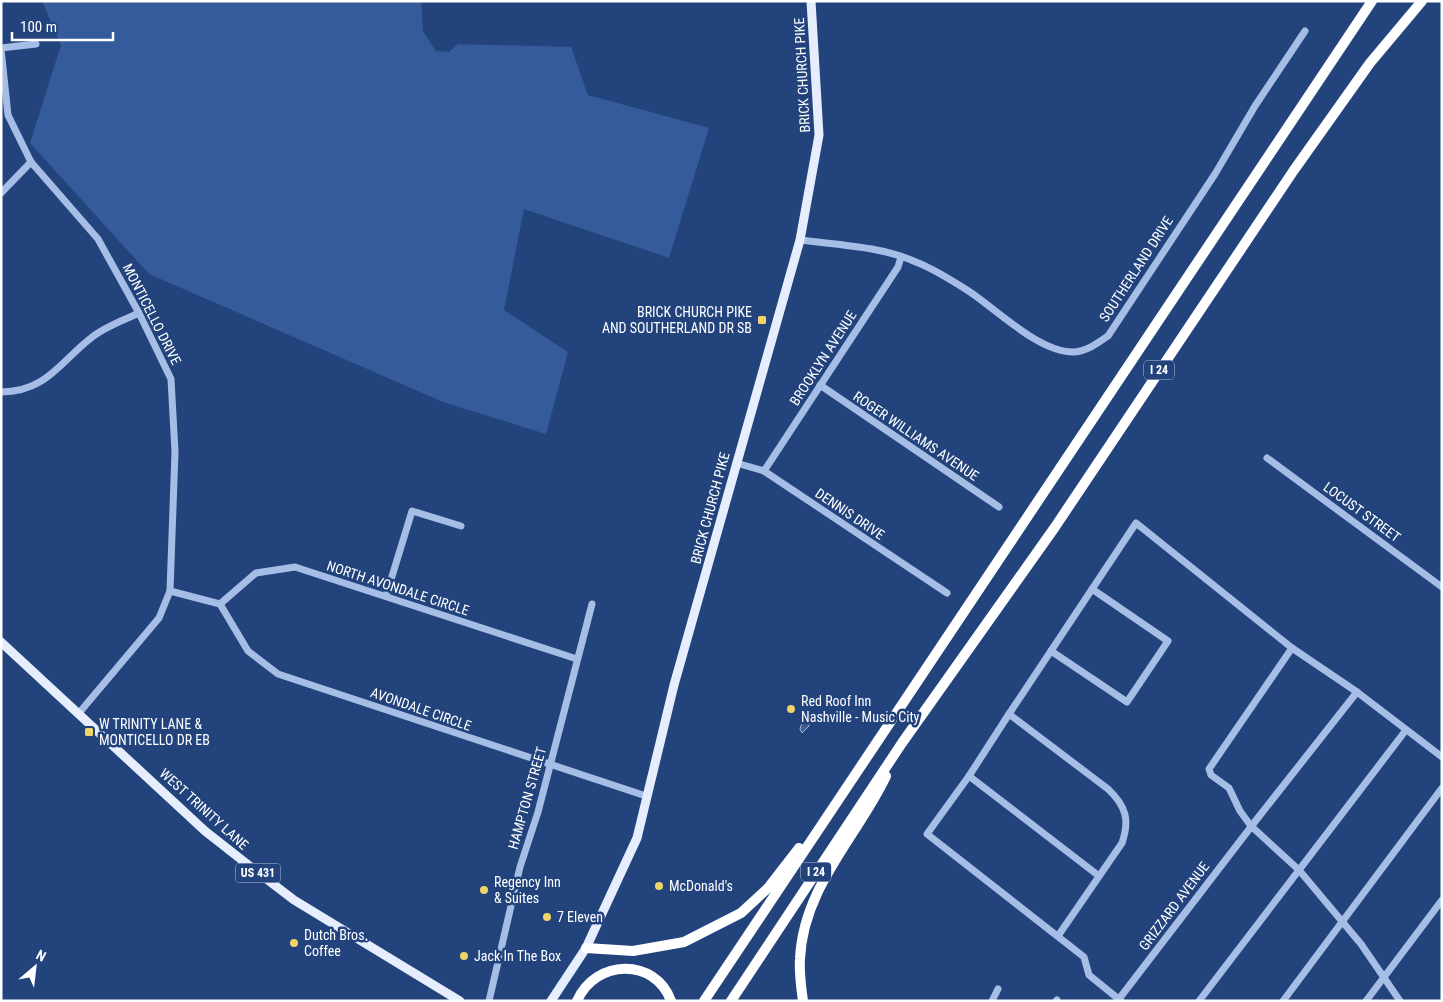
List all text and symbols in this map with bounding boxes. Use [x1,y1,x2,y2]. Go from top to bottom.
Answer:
scale bar [12,10,114,42]
street label: BRICK CHURCH PIKE [791,17,813,133]
text: 100 m [20,18,57,36]
street label: SOUTHERLAND DRIVE [1096,213,1176,325]
street label: MONTICELLO DRIVE [120,261,184,367]
place label: BRICK CHURCH PIKE AND SOUTHERLAND DR SB [602,304,752,336]
street label: BROOKLYN AVENUE [786,308,860,408]
marker: BRICK CHURCH PIKE AND SOUTHERLAND DR SB [756,314,768,326]
road number: I 24 [1144,360,1174,380]
street label: ROGER WILLIAMS AVENUE [850,388,982,484]
street label: BRICK CHURCH PIKE [687,450,733,566]
street label: LOCUST STREET [1320,479,1404,545]
street label: DENNIS DRIVE [812,485,888,543]
street label: NORTH AVONDALE CIRCLE [325,557,471,619]
street label: AVONDALE CIRCLE [369,684,474,734]
place label: Red Roof Inn Nashville - Music City [801,693,920,725]
marker: Red Roof Inn Nashville - Music City [785,703,797,715]
place label: W TRINITY LANE & MONTICELLO DR EB [99,716,210,748]
marker: W TRINITY LANE & MONTICELLO DR EB [83,726,95,738]
street label: HAMPTON STREET [505,745,549,851]
street label: WEST TRINITY LANE [156,765,252,853]
street label: GRIZZARD AVENUE [1136,859,1212,953]
road number: I 24 [801,862,831,882]
road number: US 431 [236,864,280,882]
place label: Regency Inn & Suites [494,874,561,906]
place label: McDonald's [669,878,733,894]
marker: McDonald's [653,880,665,892]
marker: Regency Inn & Suites [478,884,490,896]
place label: 7 Eleven [557,909,603,925]
marker: 7 Eleven [541,911,553,923]
place label: Dutch Bros. Coffee [304,927,368,959]
marker: Dutch Bros. Coffee [288,937,300,949]
north arrow [10,942,60,992]
text: N [34,946,49,965]
place label: Jack In The Box [474,948,561,964]
marker: Jack In The Box [458,950,470,962]

